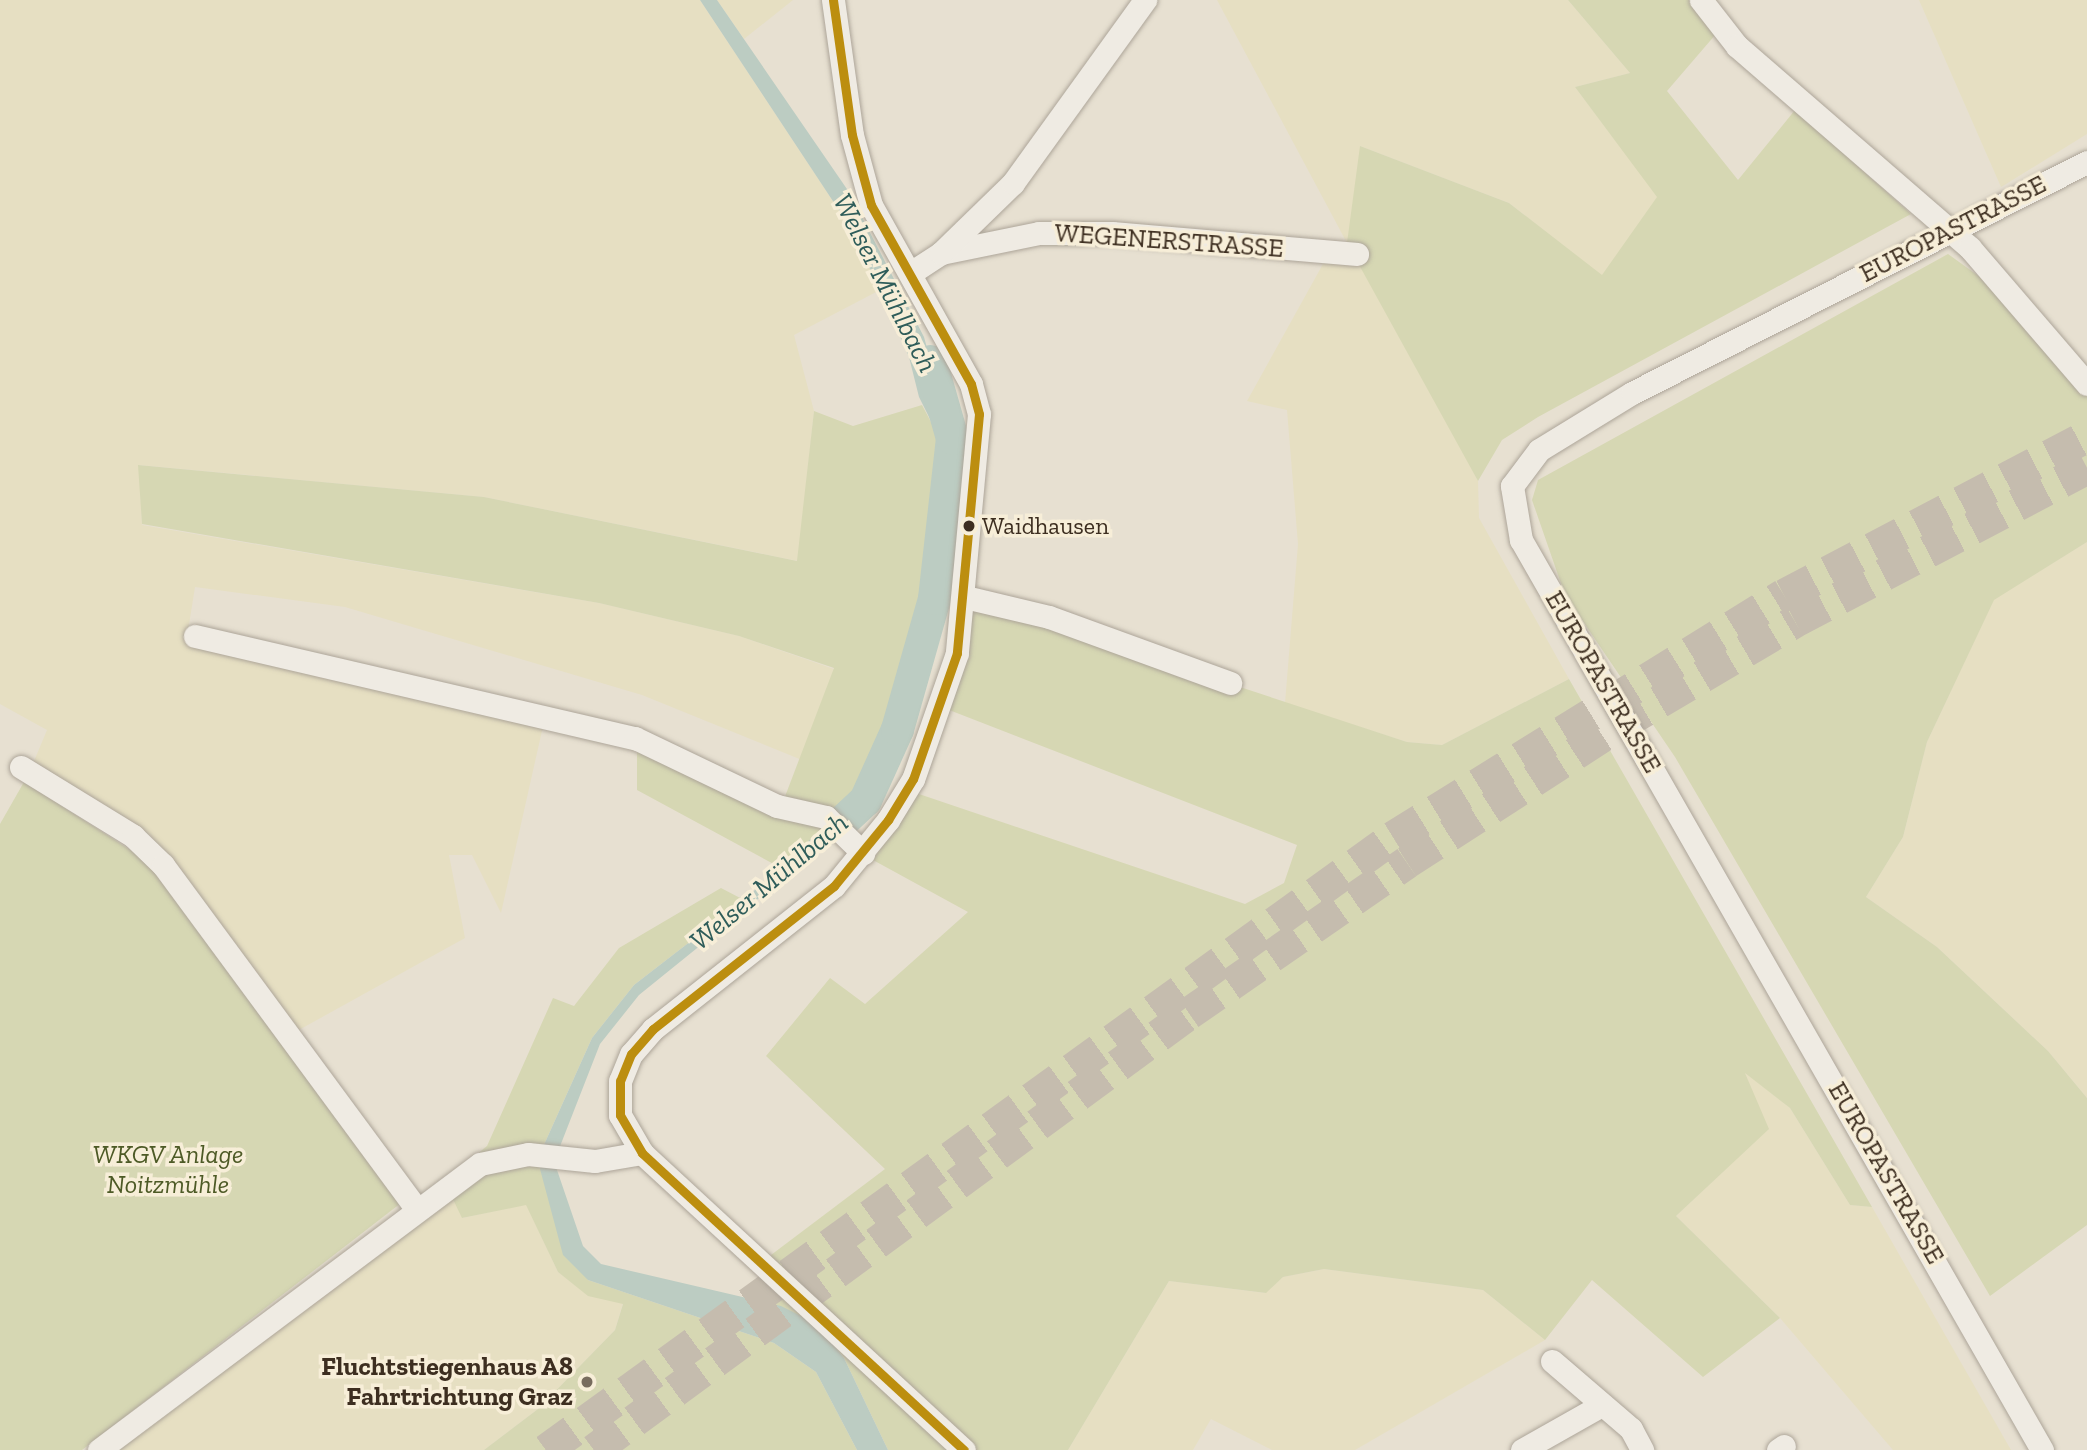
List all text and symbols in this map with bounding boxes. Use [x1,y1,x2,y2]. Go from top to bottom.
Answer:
street label: EUROPASTRASSE [1855,169,2051,289]
water label: Welser Mühlbach [825,188,945,378]
street label: WEGENERSTRASSE [1054,217,1284,265]
place label: Waidhausen [982,512,1109,540]
marker: Waidhausen [962,519,976,533]
street label: EUROPASTRASSE [1538,586,1668,778]
water label: Welser Mühlbach [683,806,855,958]
street label: EUROPASTRASSE [1821,1077,1951,1269]
park label: WKGV Anlage Noitzmühle [92,1139,244,1200]
place label: Fluchtstiegenhaus A8 Fahrtrichtung Graz [320,1351,573,1412]
marker: Fluchtstiegenhaus A8 Fahrtrichtung Graz [579,1374,595,1390]

